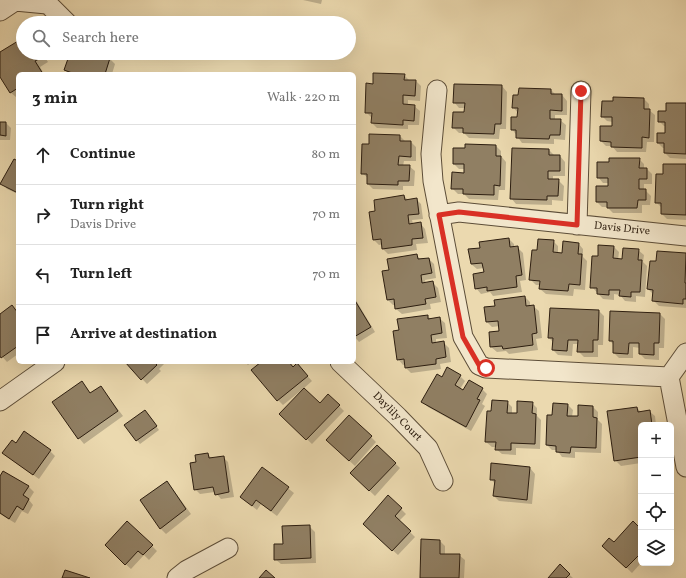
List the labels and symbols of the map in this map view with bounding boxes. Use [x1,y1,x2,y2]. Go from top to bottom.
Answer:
route end [572,82,590,100]
street label: Davis Drive [593,219,651,239]
route start [477,359,495,377]
street label: Daylily Court [369,389,425,445]

